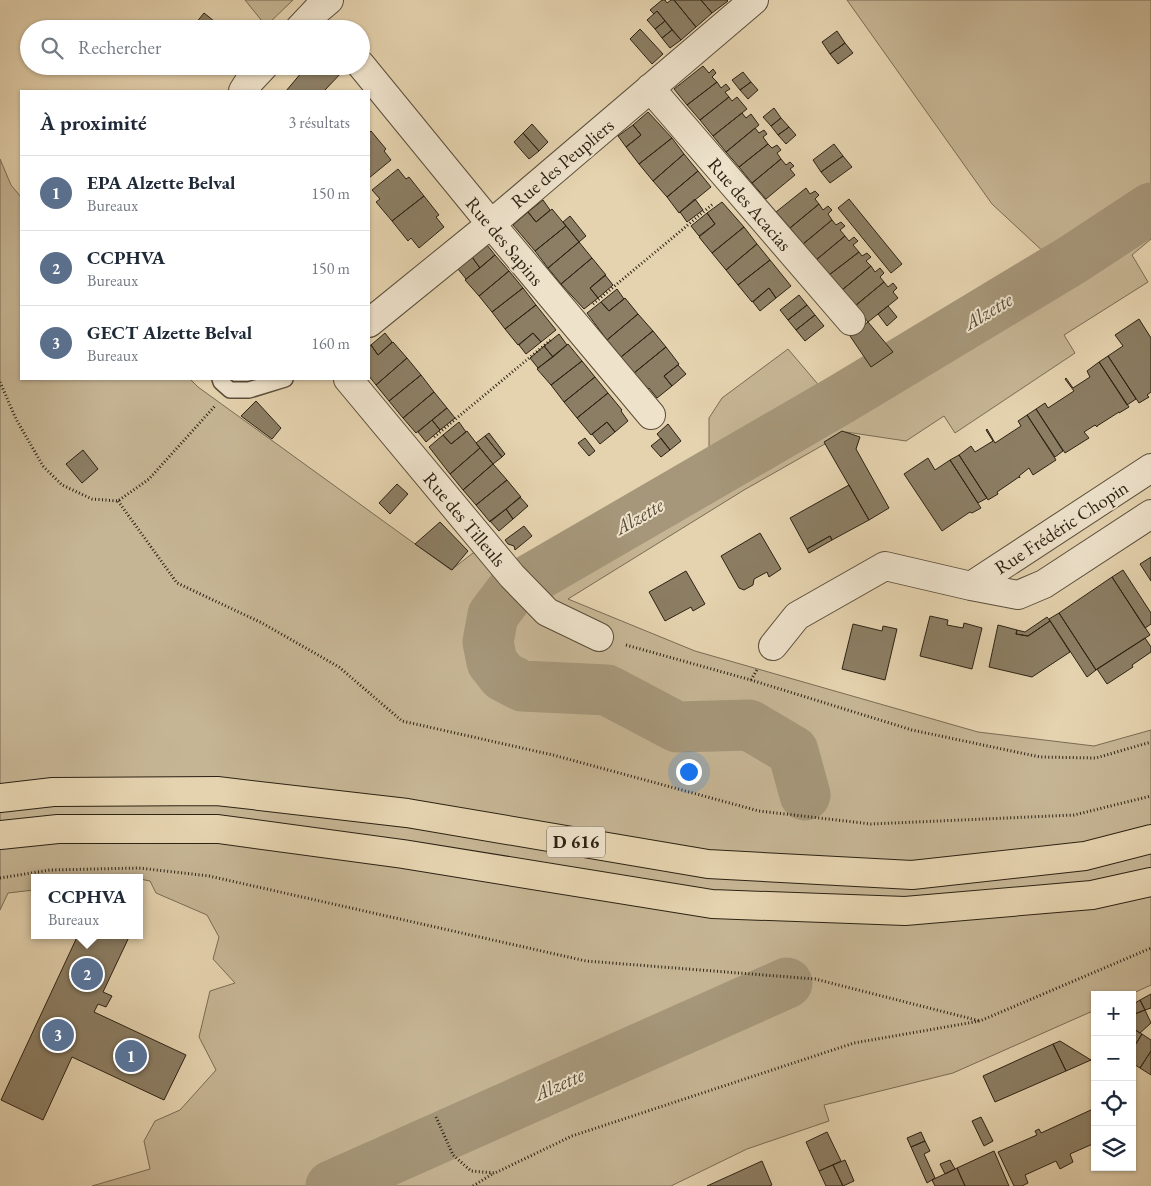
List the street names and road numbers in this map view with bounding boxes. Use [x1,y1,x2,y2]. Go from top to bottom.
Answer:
street label: Rue des Peupliers [505,113,619,214]
street label: Rue des Acacias [702,152,797,256]
street label: Rue des Sapins [460,192,549,291]
street label: Rue des Tilleuls [418,467,512,572]
street label: Rue Frédéric Chopin [990,475,1133,580]
road number: D 616 [547,826,605,858]

